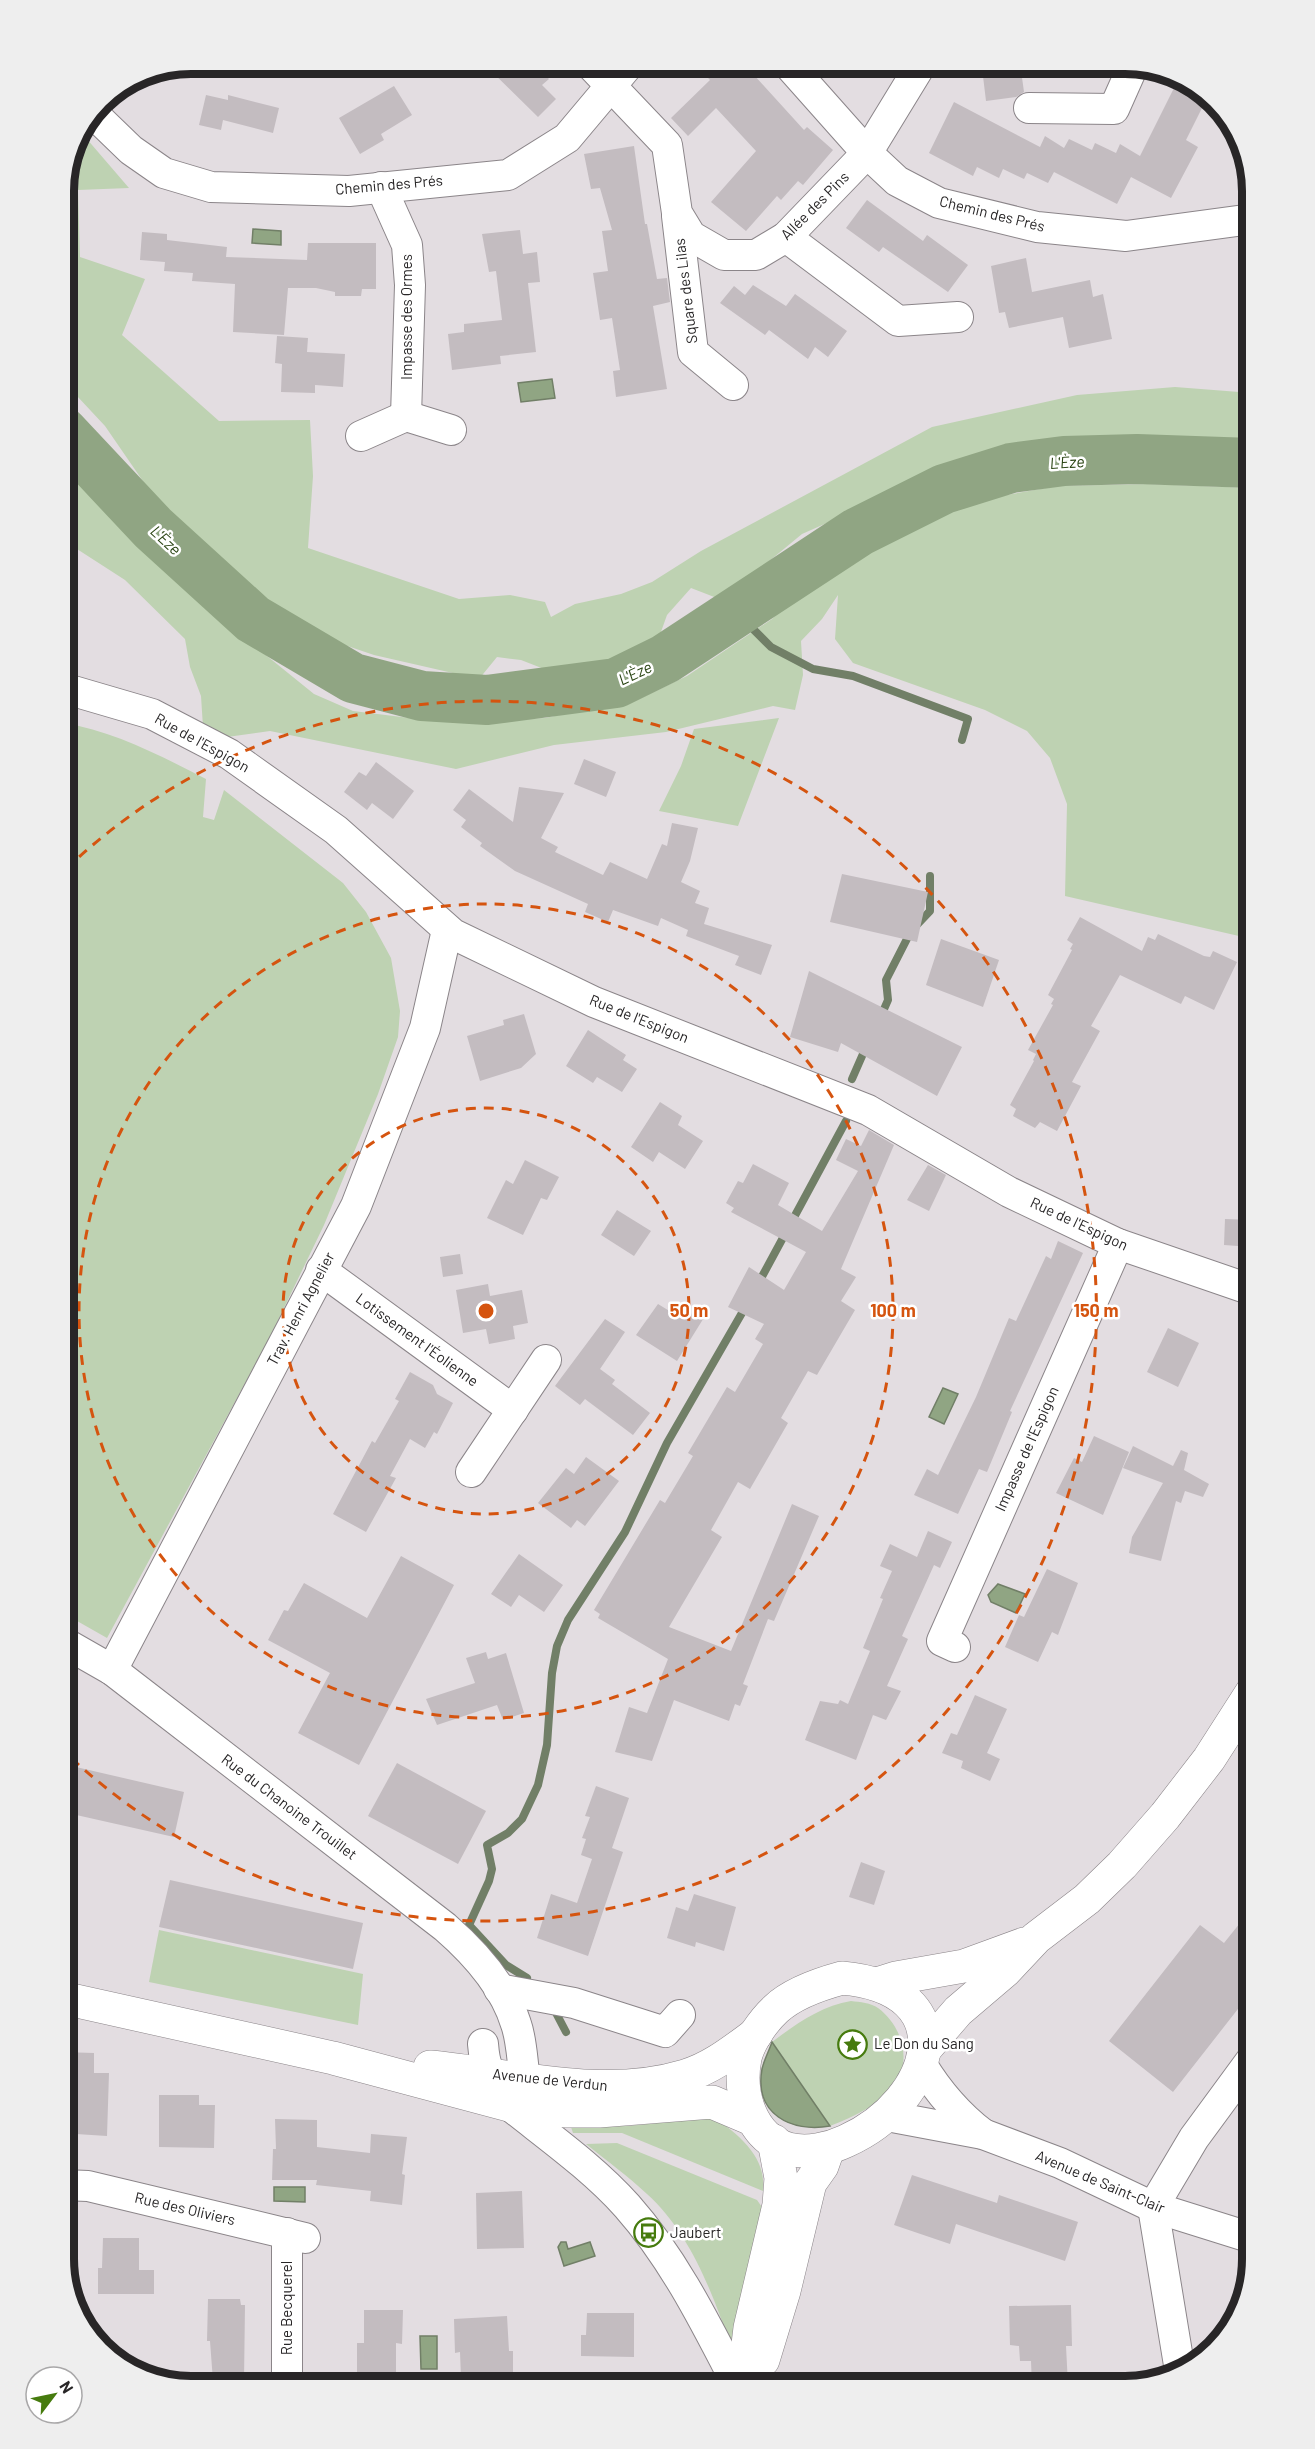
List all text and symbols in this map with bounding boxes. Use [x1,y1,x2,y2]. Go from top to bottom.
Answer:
street label: Allée des Pins [776,167,852,243]
street label: Chemin des Prés [334,170,443,198]
street label: Chemin des Prés [938,191,1047,235]
street label: Square des Lilas [670,237,700,345]
street label: Impasse des Ormes [397,254,415,380]
water label: L'Èze [1049,451,1085,472]
water label: L'Èze [147,521,186,558]
water label: L'Èze [615,657,655,689]
street label: Rue de l'Espigon [152,709,253,776]
street label: Rue de l'Espigon [587,990,692,1046]
street label: Rue de l'Espigon [1028,1193,1131,1254]
street label: Trav. Henri Agnelier [263,1248,338,1368]
street label: Lotissement l'Éolienne [353,1289,482,1390]
text: 50 m [670,1299,708,1321]
text: 100 m [870,1299,916,1321]
text: 150 m [1074,1299,1118,1321]
centre of rings [476,1301,496,1321]
street label: Impasse de l'Espigon [990,1383,1062,1514]
street label: Rue du Chanoine Trouillet [218,1749,361,1863]
place icon: Le Don du Sang [837,2028,869,2060]
place label: Le Don du Sang [874,2034,974,2052]
street label: Avenue de Verdun [492,2064,609,2094]
street label: Avenue de Saint-Clair [1033,2146,1168,2217]
street label: Rue des Oliviers [133,2188,237,2228]
bus stop icon: Jaubert [633,2217,665,2249]
place label: Jaubert [670,2223,722,2241]
street label: Rue Becquerel [277,2261,295,2355]
north arrow [24,2365,84,2425]
text: N [56,2377,78,2396]

